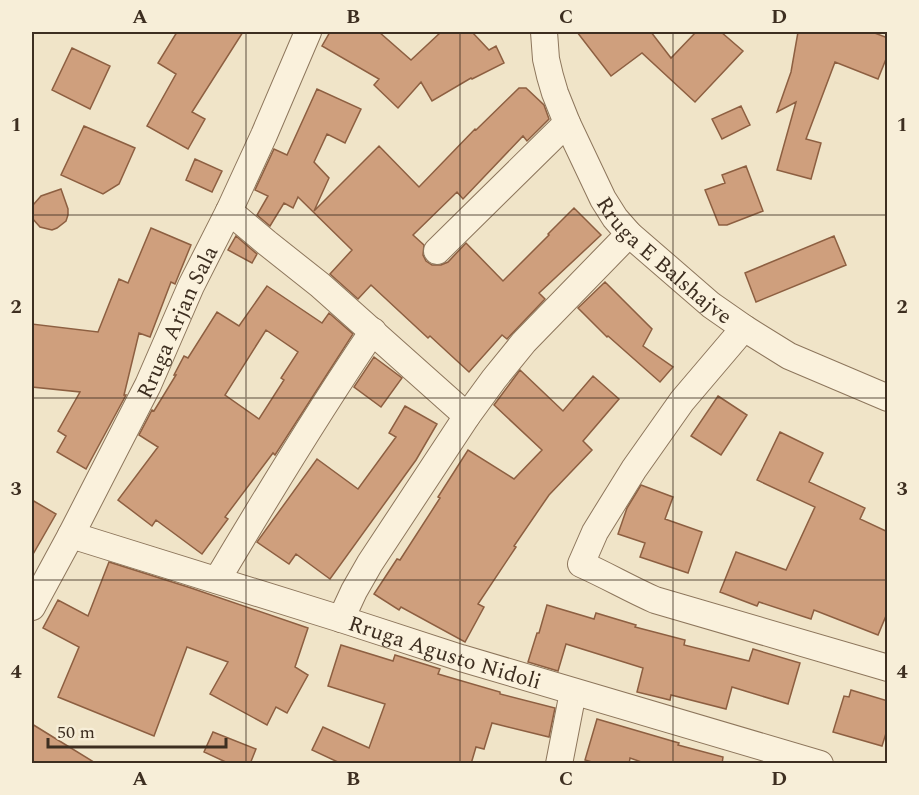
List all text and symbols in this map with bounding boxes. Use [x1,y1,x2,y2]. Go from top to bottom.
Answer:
text: A [132,2,148,32]
text: B [346,2,360,32]
text: C [559,2,573,32]
text: D [771,2,787,32]
text: 1 [10,110,22,140]
text: 1 [896,110,908,140]
street label: Rruga E Balshajve [587,190,739,333]
street label: Rruga Arjan Sala [129,240,227,405]
text: 2 [10,292,22,322]
text: 2 [896,292,908,322]
text: 3 [10,474,22,504]
text: 3 [896,474,908,504]
street label: Rruga Agusto Nidoli [344,607,545,699]
text: 4 [10,657,22,687]
text: 4 [896,657,908,687]
scale bar [48,711,226,749]
text: 50 m [57,719,95,746]
text: A [132,764,148,794]
text: B [346,764,360,794]
text: C [559,764,573,794]
text: D [771,764,787,794]

